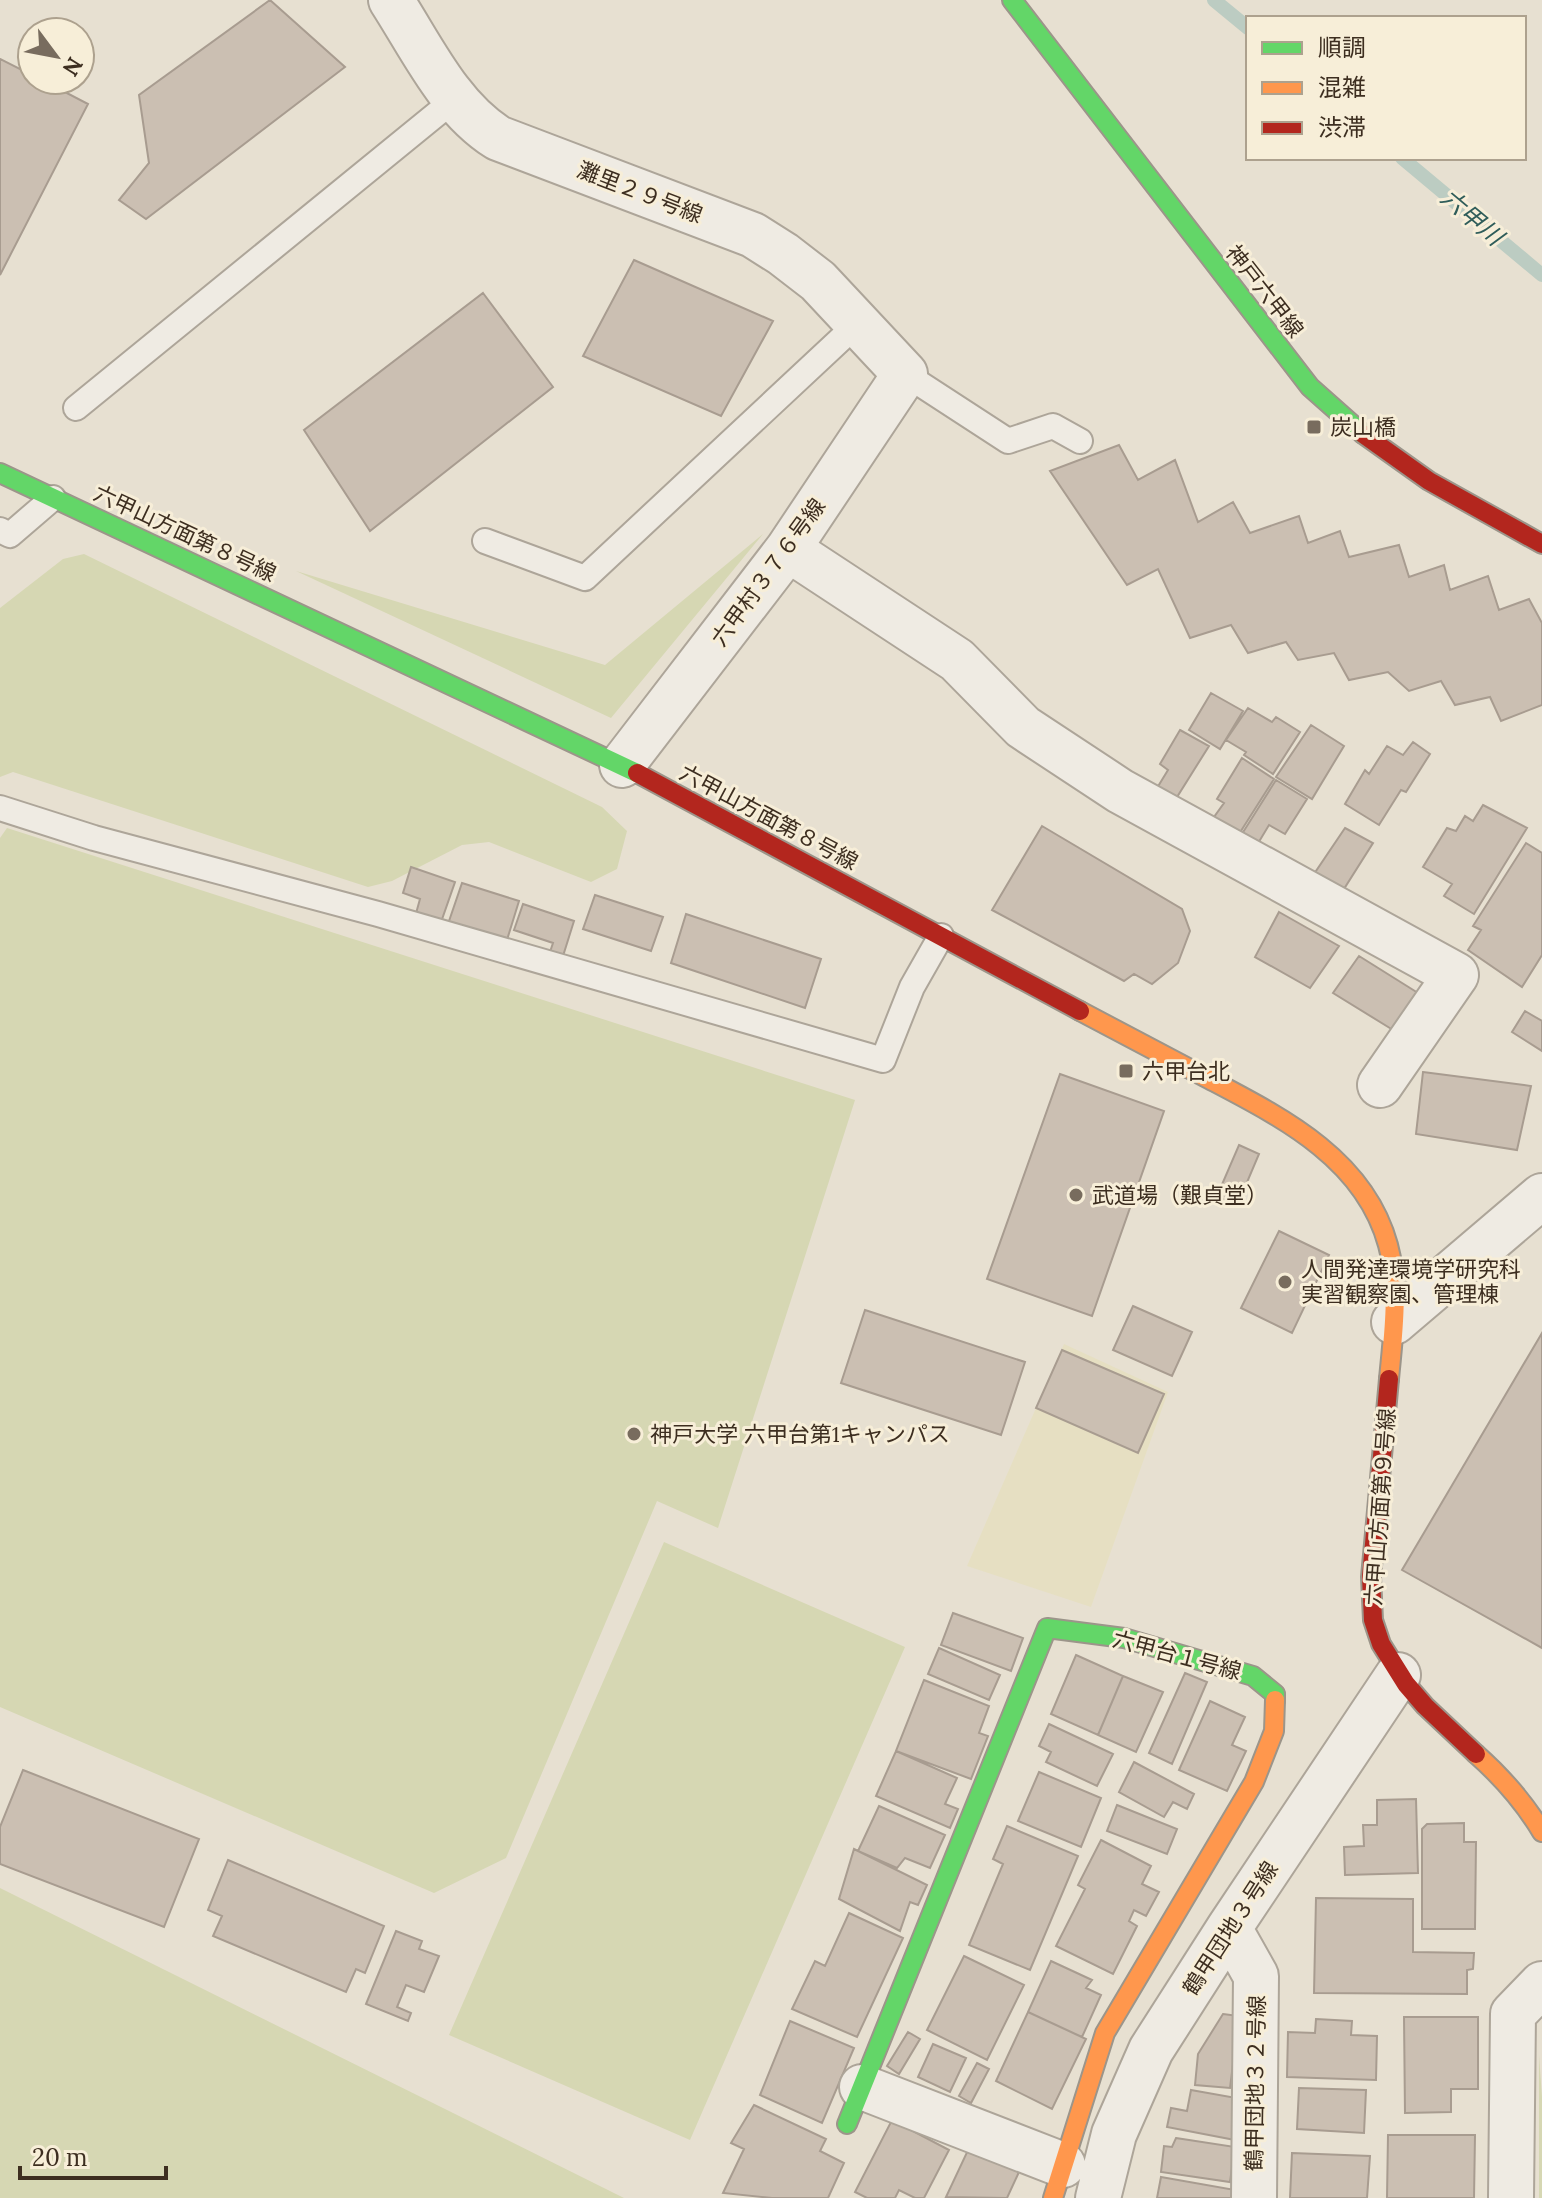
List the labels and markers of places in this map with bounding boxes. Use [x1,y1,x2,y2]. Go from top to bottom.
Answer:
place label: 炭山橋 [1330,413,1396,441]
marker: 炭山橋 [1305,418,1323,436]
place label: 六甲台北 [1142,1057,1230,1085]
marker: 六甲台北 [1117,1062,1135,1080]
place label: 武道場（艱貞堂） [1092,1181,1268,1209]
marker: 武道場（艱貞堂） [1067,1186,1085,1204]
place label: 人間発達環境学研究科 実習観察園、管理棟 [1301,1255,1521,1308]
marker: 人間発達環境学研究科 実習観察園、管理棟 [1276,1273,1294,1291]
place label: 神戸大学 六甲台第1キャンパス [650,1420,950,1448]
marker: 神戸大学 六甲台第1キャンパス [625,1425,643,1443]

